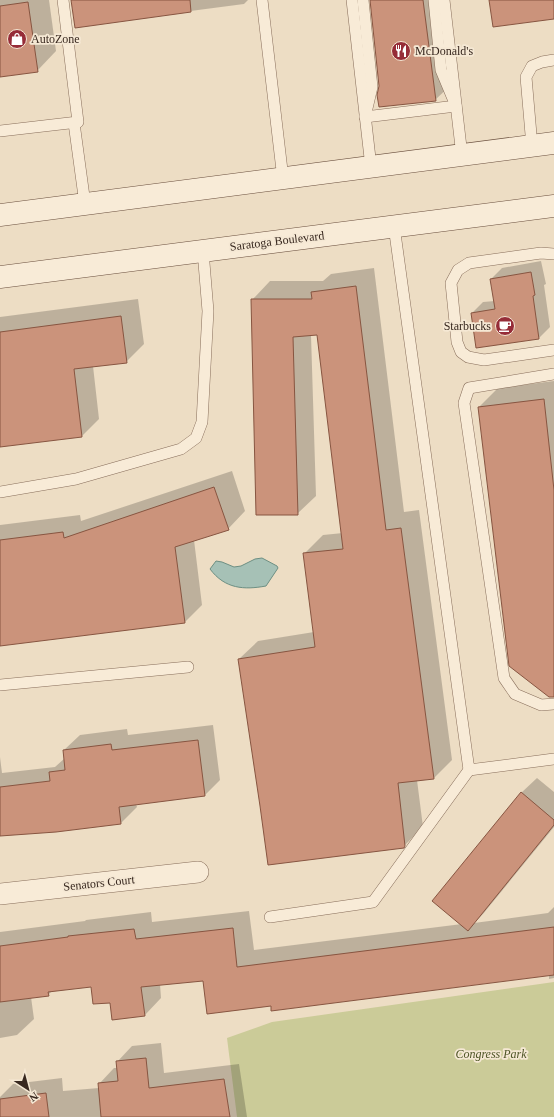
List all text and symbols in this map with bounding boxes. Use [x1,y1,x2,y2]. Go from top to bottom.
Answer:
shop icon: AutoZone [6,28,28,50]
place label: AutoZone [31,32,80,46]
restaurant icon: McDonald's [390,40,412,62]
place label: McDonald's [415,44,473,58]
street label: Saratoga Boulevard [229,228,325,254]
cafe icon: Starbucks [494,315,516,337]
place label: Starbucks [444,319,491,333]
street label: Senators Court [63,872,136,894]
park label: Congress Park [455,1047,527,1061]
north arrow [8,1069,48,1109]
text: N [27,1090,41,1104]

